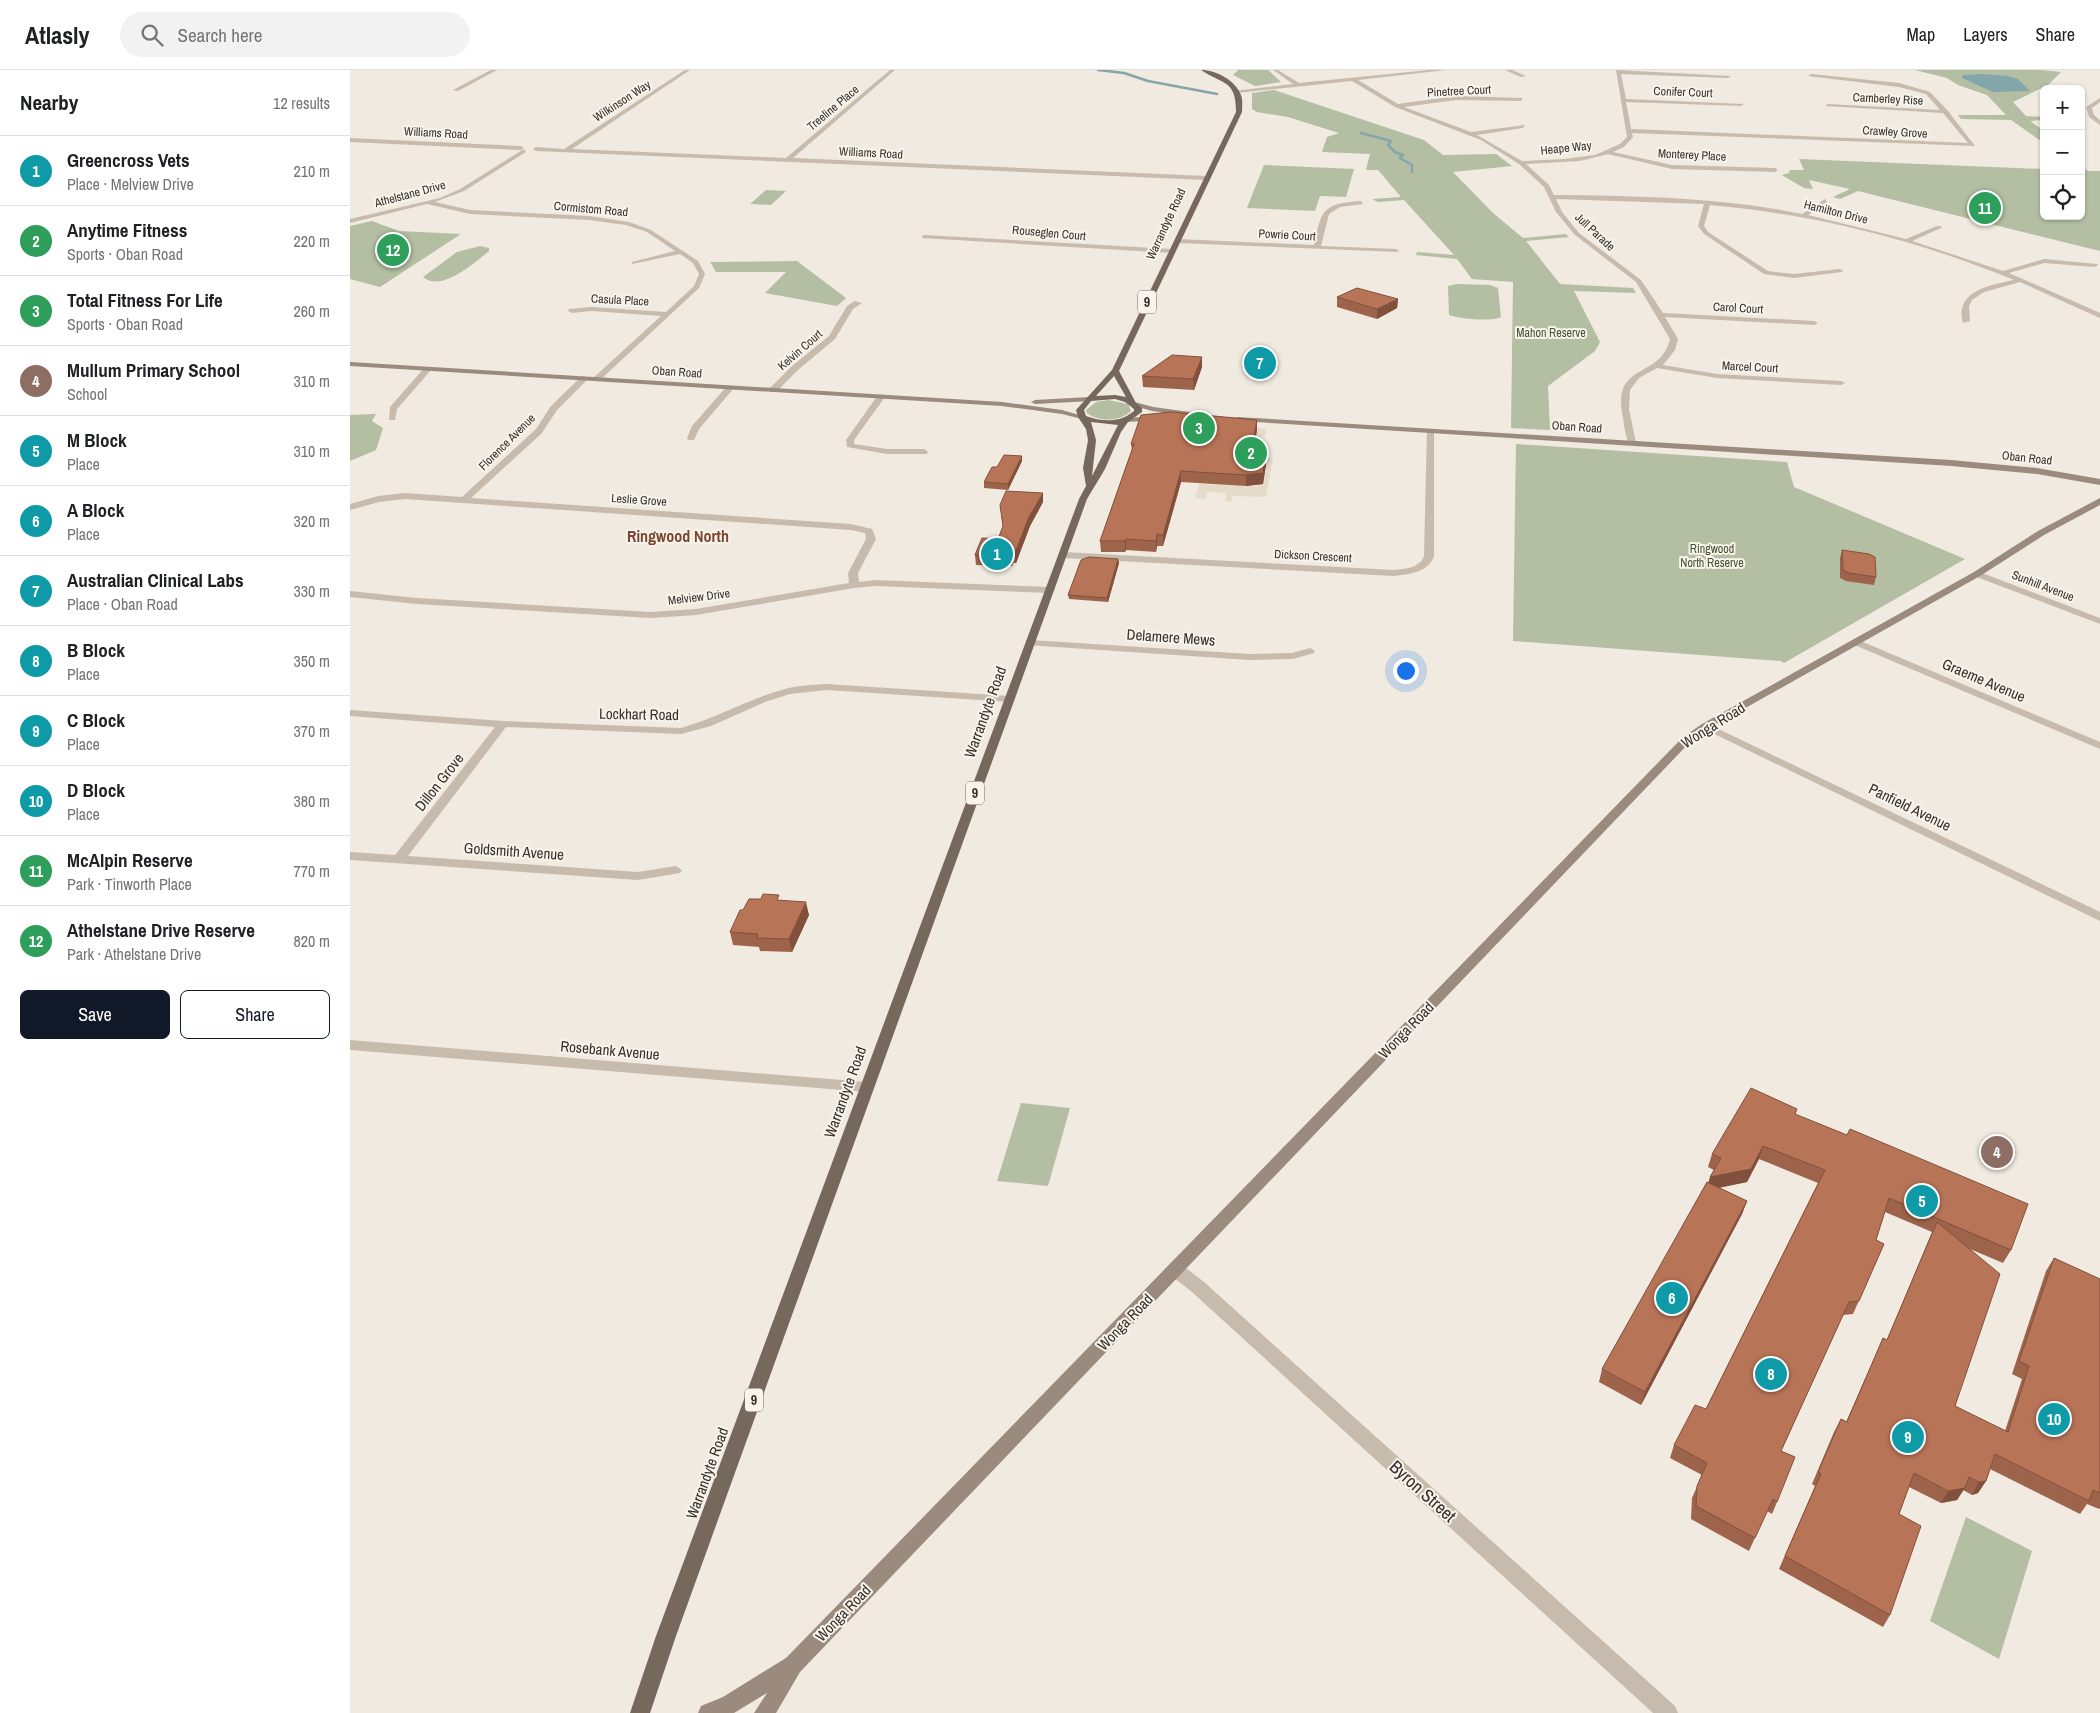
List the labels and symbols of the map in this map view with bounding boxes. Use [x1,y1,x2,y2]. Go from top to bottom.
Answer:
street label: Wilkinson Way [590,76,654,125]
street label: Pinetree Court [1427,81,1492,101]
street label: Treeline Place [804,82,862,134]
street label: Conifer Court [1653,83,1713,101]
street label: Camberley Rise [1852,89,1924,109]
street label: Crawley Grove [1862,122,1928,142]
street label: Williams Road [404,123,468,143]
street label: Heape Way [1540,137,1592,159]
street label: Williams Road [839,143,903,163]
street label: Monterey Place [1657,145,1727,165]
street label: Athelstane Drive [372,177,447,211]
street label: Warrandyte Road [1143,186,1189,262]
pin: 11 [1969,189,2001,227]
street label: Hamilton Drive [1802,196,1870,228]
street label: Cormistom Road [553,198,629,220]
street label: Jull Parade [1572,209,1618,255]
street label: Rouseglen Court [1012,222,1087,244]
street label: Powrie Court [1258,226,1316,245]
pin: 12 [377,231,409,269]
street label: Casula Place [591,290,649,310]
road number: 9 [1138,290,1156,313]
street label: Carol Court [1712,299,1764,317]
park label: Mahon Reserve [1516,325,1586,341]
street label: Kelvin Court [774,326,826,374]
pin: 7 [1244,344,1276,382]
street label: Marcel Court [1721,358,1779,376]
street label: Oban Road [651,362,703,382]
pin: 3 [1183,409,1215,447]
street label: Florence Avenue [475,410,539,474]
street label: Oban Road [1551,417,1603,437]
pin: 2 [1235,434,1267,472]
street label: Oban Road [2001,447,2053,469]
street label: Leslie Grove [611,490,667,510]
district label: Ringwood North [627,525,729,547]
pin: 1 [981,535,1013,573]
park label: Ringwood North Reserve [1680,541,1744,571]
street label: Dickson Crescent [1274,546,1352,566]
street label: Sunhill Avenue [2010,567,2076,605]
street label: Melview Drive [667,585,731,609]
street label: Delamere Mews [1126,623,1216,651]
street label: Graeme Avenue [1939,653,2029,707]
your location [1393,658,1419,684]
street label: Warrandyte Road [959,663,1011,761]
street label: Wonga Road [1677,697,1749,753]
street label: Lockhart Road [599,703,679,725]
street label: Dillon Grove [410,748,468,815]
street label: Panfield Avenue [1865,778,1955,836]
road number: 9 [966,781,984,804]
street label: Goldsmith Avenue [463,837,565,865]
street label: Wonga Road [1374,997,1438,1063]
street label: Rosebank Avenue [559,1035,661,1065]
street label: Warrandyte Road [819,1043,871,1141]
pin: 4 [1981,1133,2013,1171]
pin: 5 [1906,1182,1938,1220]
pin: 6 [1656,1279,1688,1317]
street label: Wonga Road [1093,1289,1157,1355]
pin: 8 [1755,1355,1787,1393]
road number: 9 [745,1388,763,1412]
pin: 10 [2038,1400,2070,1438]
pin: 9 [1892,1418,1924,1456]
street label: Warrandyte Road [681,1424,733,1522]
street label: Byron Street [1384,1454,1462,1528]
street label: Wonga Road [811,1580,875,1646]

